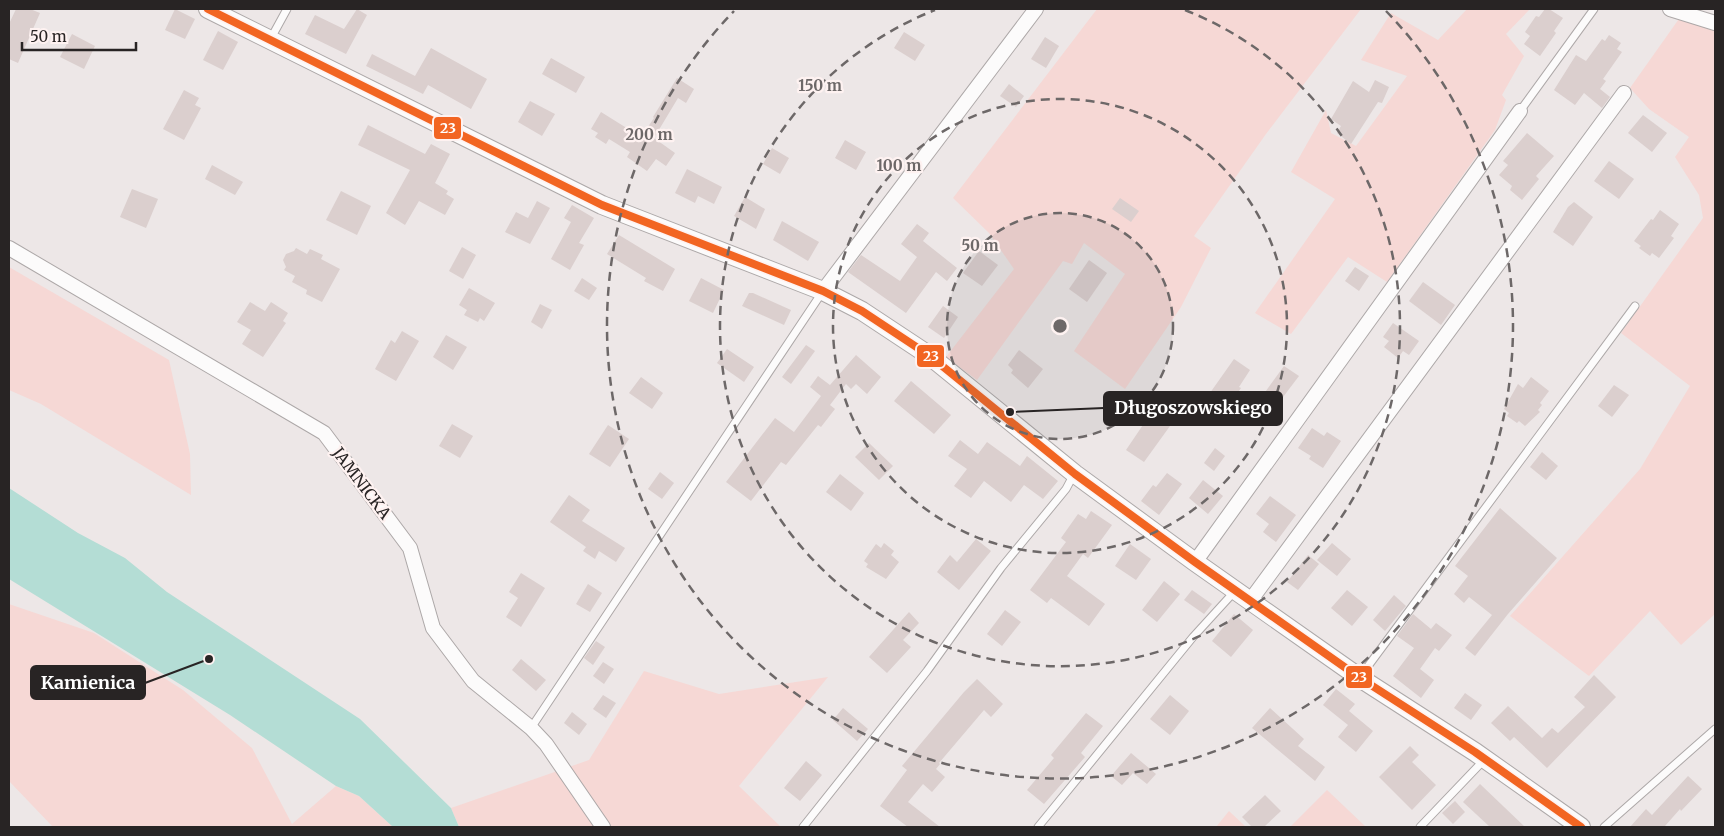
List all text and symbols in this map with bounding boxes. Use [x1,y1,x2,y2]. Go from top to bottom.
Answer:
scale bar [22,20,136,52]
text: 50 m [30,27,67,46]
text: 150 m [798,76,842,95]
line badge: 23 [433,116,462,140]
text: 23 [440,119,456,137]
text: 200 m [625,125,673,144]
text: 100 m [877,156,921,175]
text: 50 m [961,236,999,255]
centre of rings [1051,317,1069,335]
line badge: 23 [916,344,945,368]
text: 23 [923,347,939,365]
callout: Długoszowskiego [1104,392,1282,425]
text: Długoszowskiego [1114,396,1272,419]
street label: JAMNICKA [328,442,396,524]
line badge: 23 [1345,665,1373,689]
callout: Kamienica [31,666,145,699]
text: 23 [1351,668,1367,686]
text: Kamienica [41,671,135,694]

